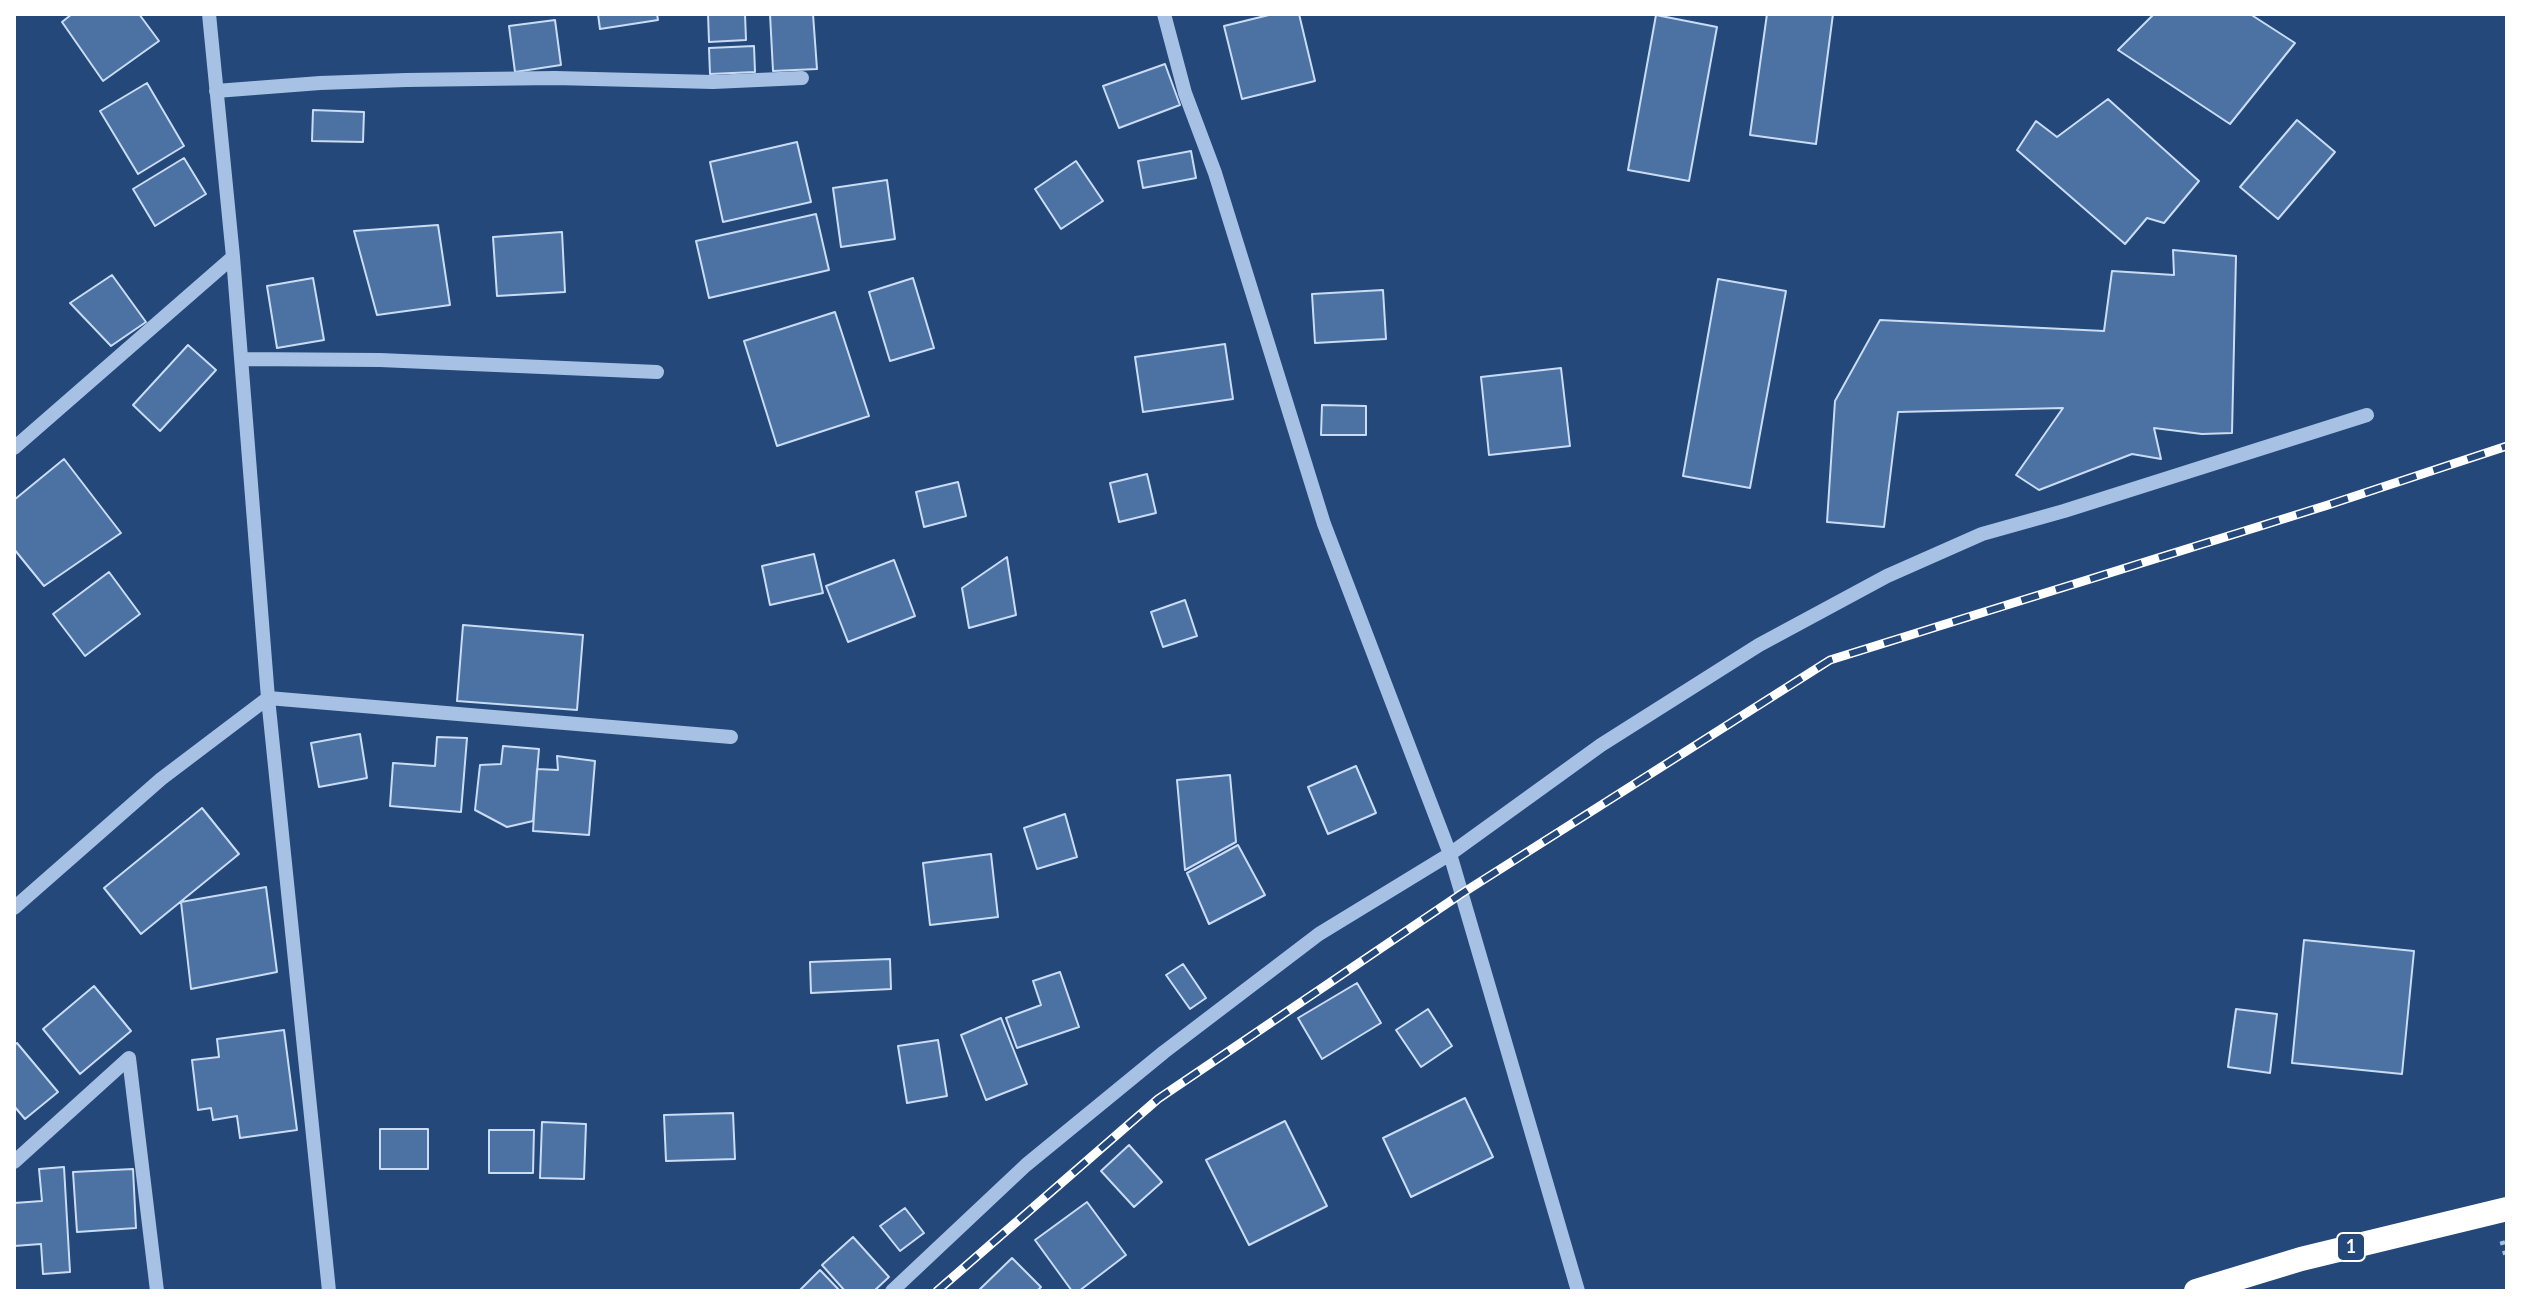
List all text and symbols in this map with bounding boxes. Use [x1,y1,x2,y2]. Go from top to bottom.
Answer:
road number: 1 [2337,1233,2365,1261]

